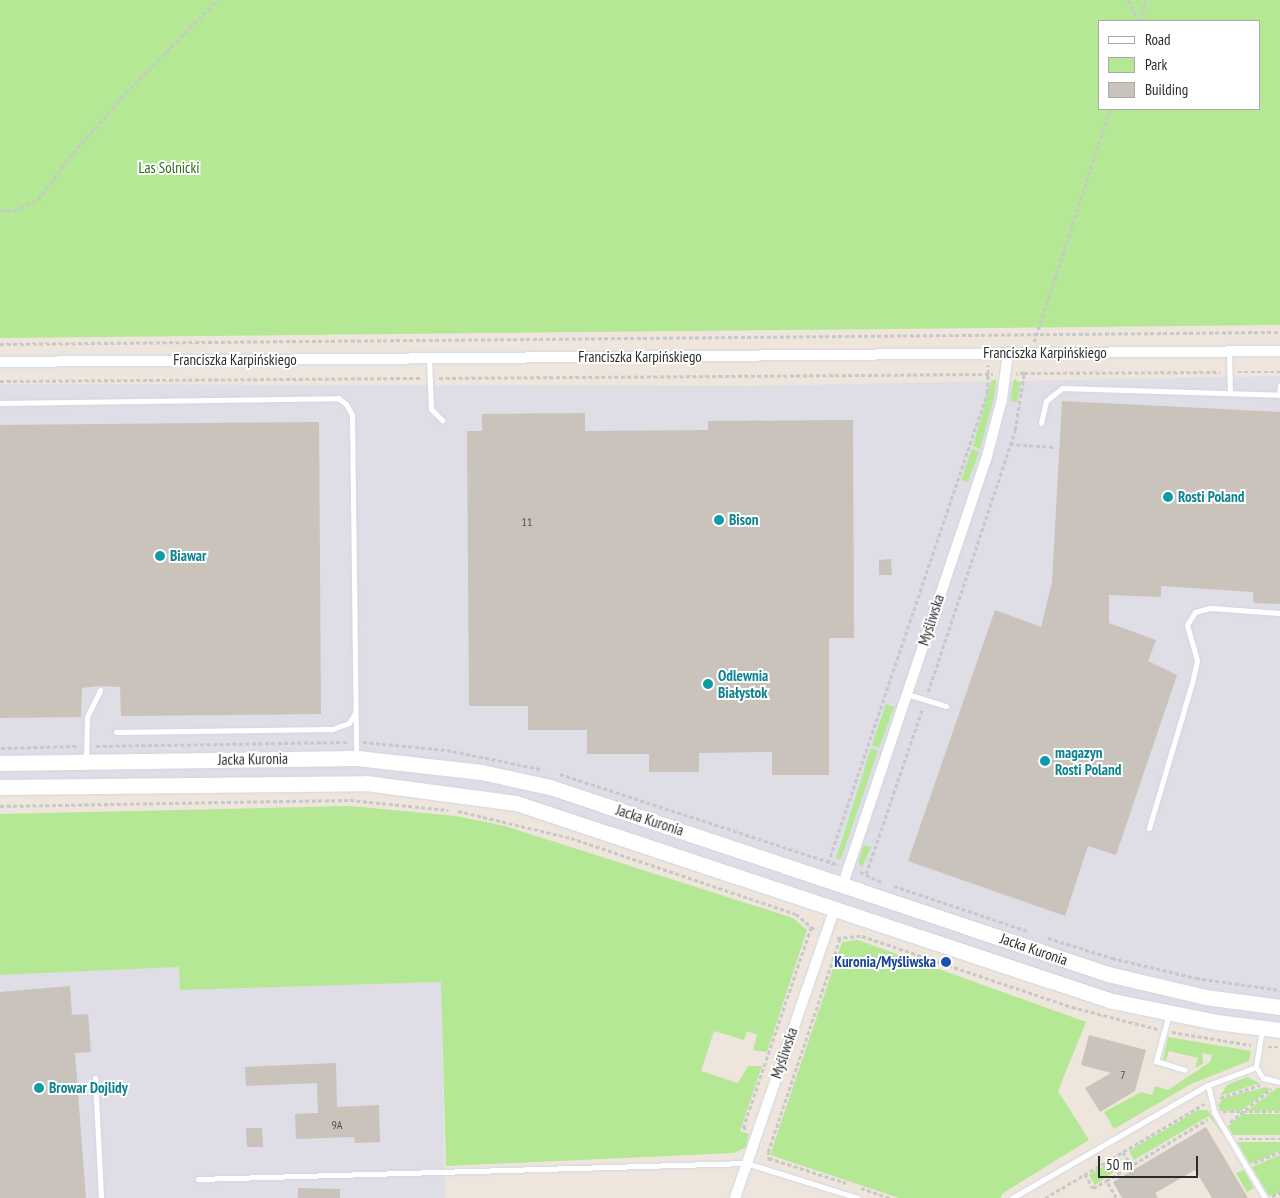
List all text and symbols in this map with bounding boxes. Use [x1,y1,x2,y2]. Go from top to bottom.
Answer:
legend [1098,20,1260,110]
text: Road [1145,30,1171,49]
text: Park [1145,55,1167,74]
text: Building [1145,80,1188,99]
park label: Las Solnicki [139,159,199,177]
street label: Franciszka Karpińskiego [983,344,1107,362]
street label: Franciszka Karpińskiego [578,348,702,366]
street label: Franciszka Karpińskiego [173,351,297,369]
place label: Rosti Poland [1178,488,1244,506]
marker: Rosti Poland [1162,491,1174,503]
place label: Bison [729,511,758,529]
marker: Bison [713,514,725,526]
house number: 11 [522,515,532,529]
place label: Biawar [170,547,206,565]
marker: Biawar [154,550,166,562]
street label: Myśliwska [914,592,948,648]
place label: Odlewnia Białystok [718,666,768,701]
marker: Odlewnia Białystok [702,678,714,690]
place label: magazyn Rosti Poland [1055,743,1121,778]
street label: Jacka Kuronia [218,749,288,769]
marker: magazyn Rosti Poland [1039,755,1051,767]
street label: Jacka Kuronia [614,801,686,839]
street label: Jacka Kuronia [998,929,1070,969]
place label: Kuronia/Myśliwska [834,953,936,971]
marker: Kuronia/Myśliwska [940,956,952,968]
street label: Myśliwska [767,1025,801,1081]
house number: 7 [1120,1068,1126,1082]
place label: Browar Dojlidy [49,1079,128,1097]
marker: Browar Dojlidy [33,1082,45,1094]
house number: 9A [331,1118,343,1132]
scale bar [1100,1146,1200,1178]
text: 50 m [1106,1155,1132,1174]

